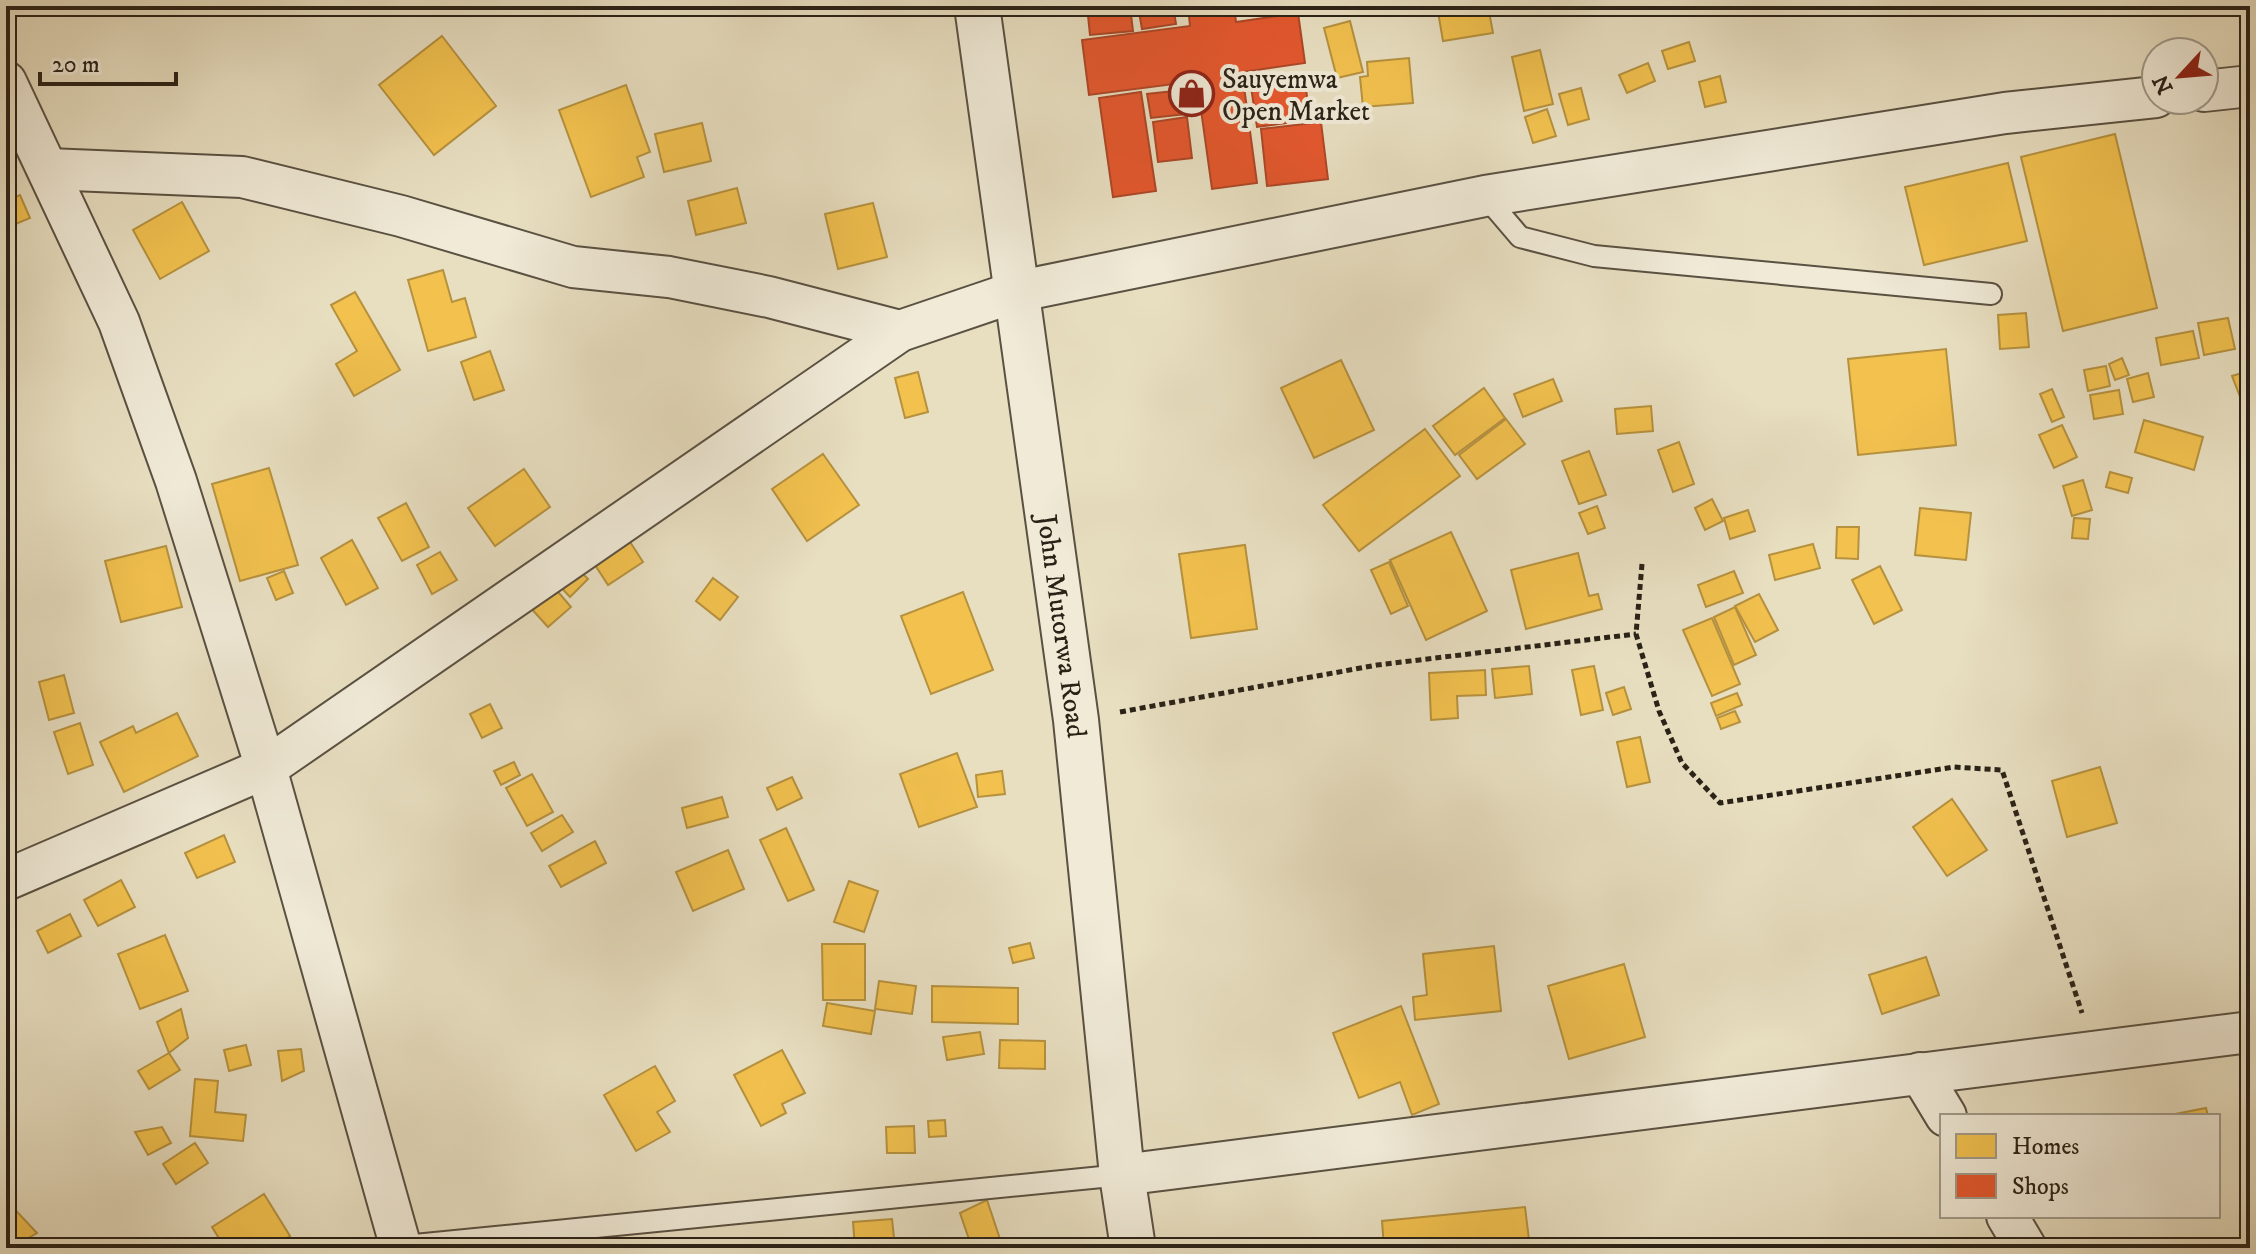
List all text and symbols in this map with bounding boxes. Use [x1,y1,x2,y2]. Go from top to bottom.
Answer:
scale bar [40,36,176,86]
north arrow [2140,36,2220,116]
text: 20 m [52,50,100,80]
place label: Sauyemwa Open Market [1222,62,1370,129]
shop icon: Sauyemwa Open Market [1167,70,1215,118]
text: N [2147,70,2179,98]
street label: John Mutorwa Road [1028,509,1094,740]
legend [1940,1114,2220,1218]
text: Homes [2012,1132,2079,1162]
text: Shops [2012,1172,2069,1202]

